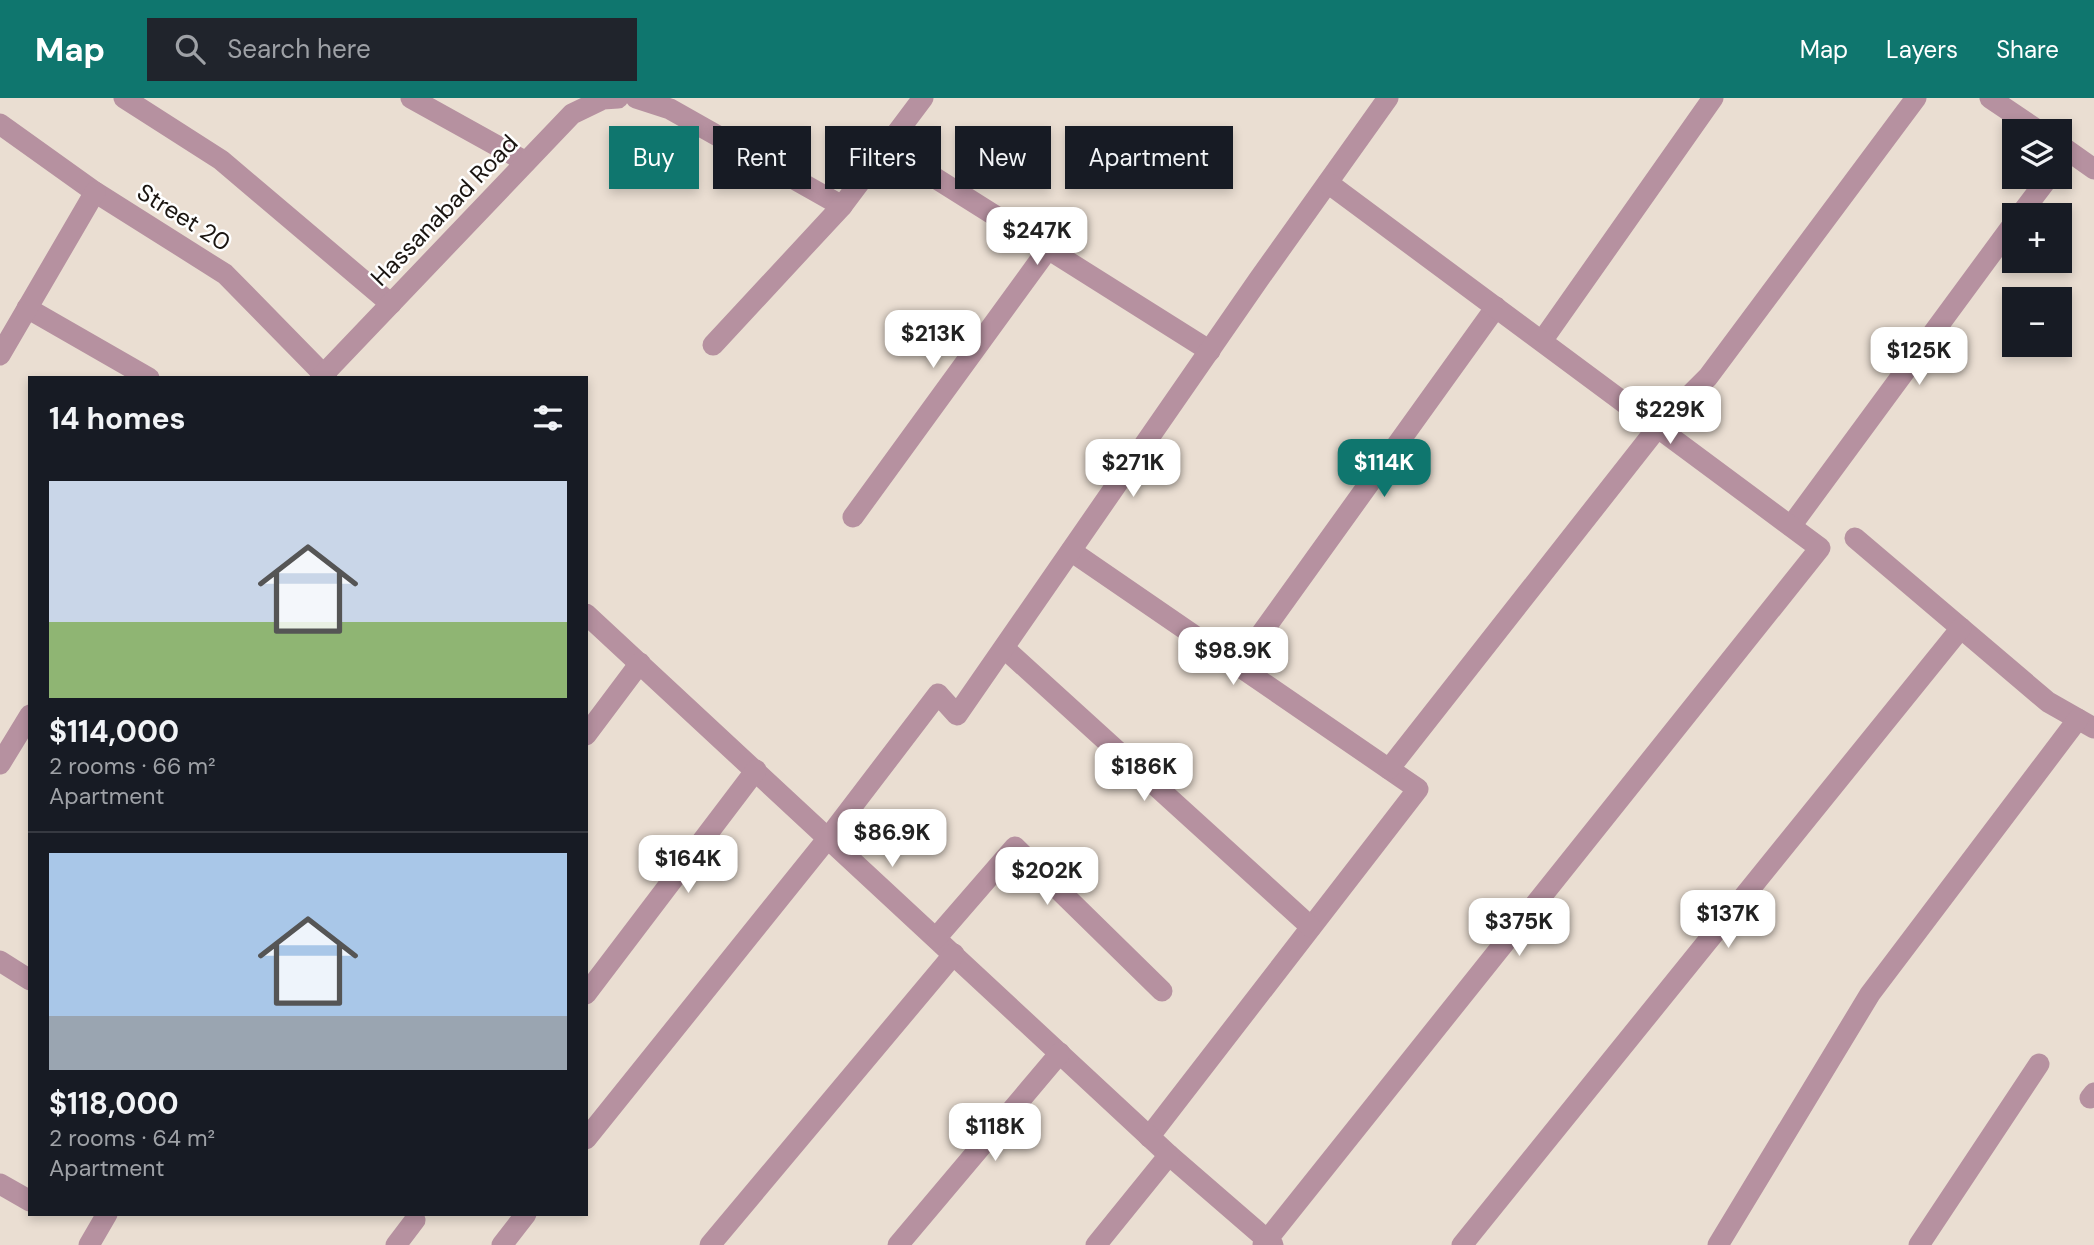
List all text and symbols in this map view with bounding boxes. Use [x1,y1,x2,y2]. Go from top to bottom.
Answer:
search box [147,18,637,81]
text: Map [35,28,105,71]
icon: search [171,30,209,68]
text: Search here [227,32,371,66]
text: Map [1800,34,1848,65]
text: Layers [1886,34,1958,65]
text: Share [1996,34,2059,65]
map controls [2002,119,2072,357]
button: layers [2002,119,2072,189]
chip: Buy [609,126,699,189]
chip: Rent [713,126,811,189]
chip: Filters [825,126,941,189]
chip: New [955,126,1051,189]
chip: Apartment [1065,126,1233,189]
street label: Hassanabad Road [364,128,524,292]
street label: Street 20 [132,176,236,258]
button: + [2002,203,2072,273]
pin: $247K [988,208,1086,267]
text: $247K [1002,215,1072,245]
button: − [2002,287,2072,357]
pin: $213K [884,310,982,370]
text: $213K [901,318,965,348]
pin: $125K [1870,328,1968,387]
text: $125K [1887,335,1951,365]
pin: $229K [1621,386,1719,446]
text: $229K [1635,394,1705,424]
text: 14 homes [49,399,186,438]
icon: filters [529,399,567,437]
pin: $271K [1084,440,1182,499]
pin: $114K [1335,440,1433,499]
text: $271K [1101,447,1165,477]
text: $114K [1354,447,1414,477]
icon: home [245,526,371,652]
pin: $98.9K [1176,628,1290,687]
text: $98.9K [1194,635,1272,665]
text: $114,000 [49,712,179,751]
pin: $186K [1095,744,1193,803]
text: 2 rooms · 66 m² [49,751,216,781]
text: $186K [1111,751,1177,781]
text: Apartment [49,781,164,811]
pin: $86.9K [835,810,949,869]
text: $86.9K [854,817,931,847]
pin: $164K [639,836,737,895]
text: $164K [655,843,721,873]
pin: $202K [998,848,1096,907]
text: $202K [1011,855,1083,885]
pin: $137K [1679,890,1777,950]
icon: home [245,898,371,1024]
pin: $375K [1470,898,1568,958]
text: $137K [1696,898,1760,928]
text: $375K [1485,906,1553,936]
text: $118,000 [49,1084,179,1123]
pin: $118K [946,1104,1044,1163]
text: $118K [965,1111,1025,1141]
text: 2 rooms · 64 m² [49,1123,215,1153]
text: Apartment [49,1153,164,1183]

